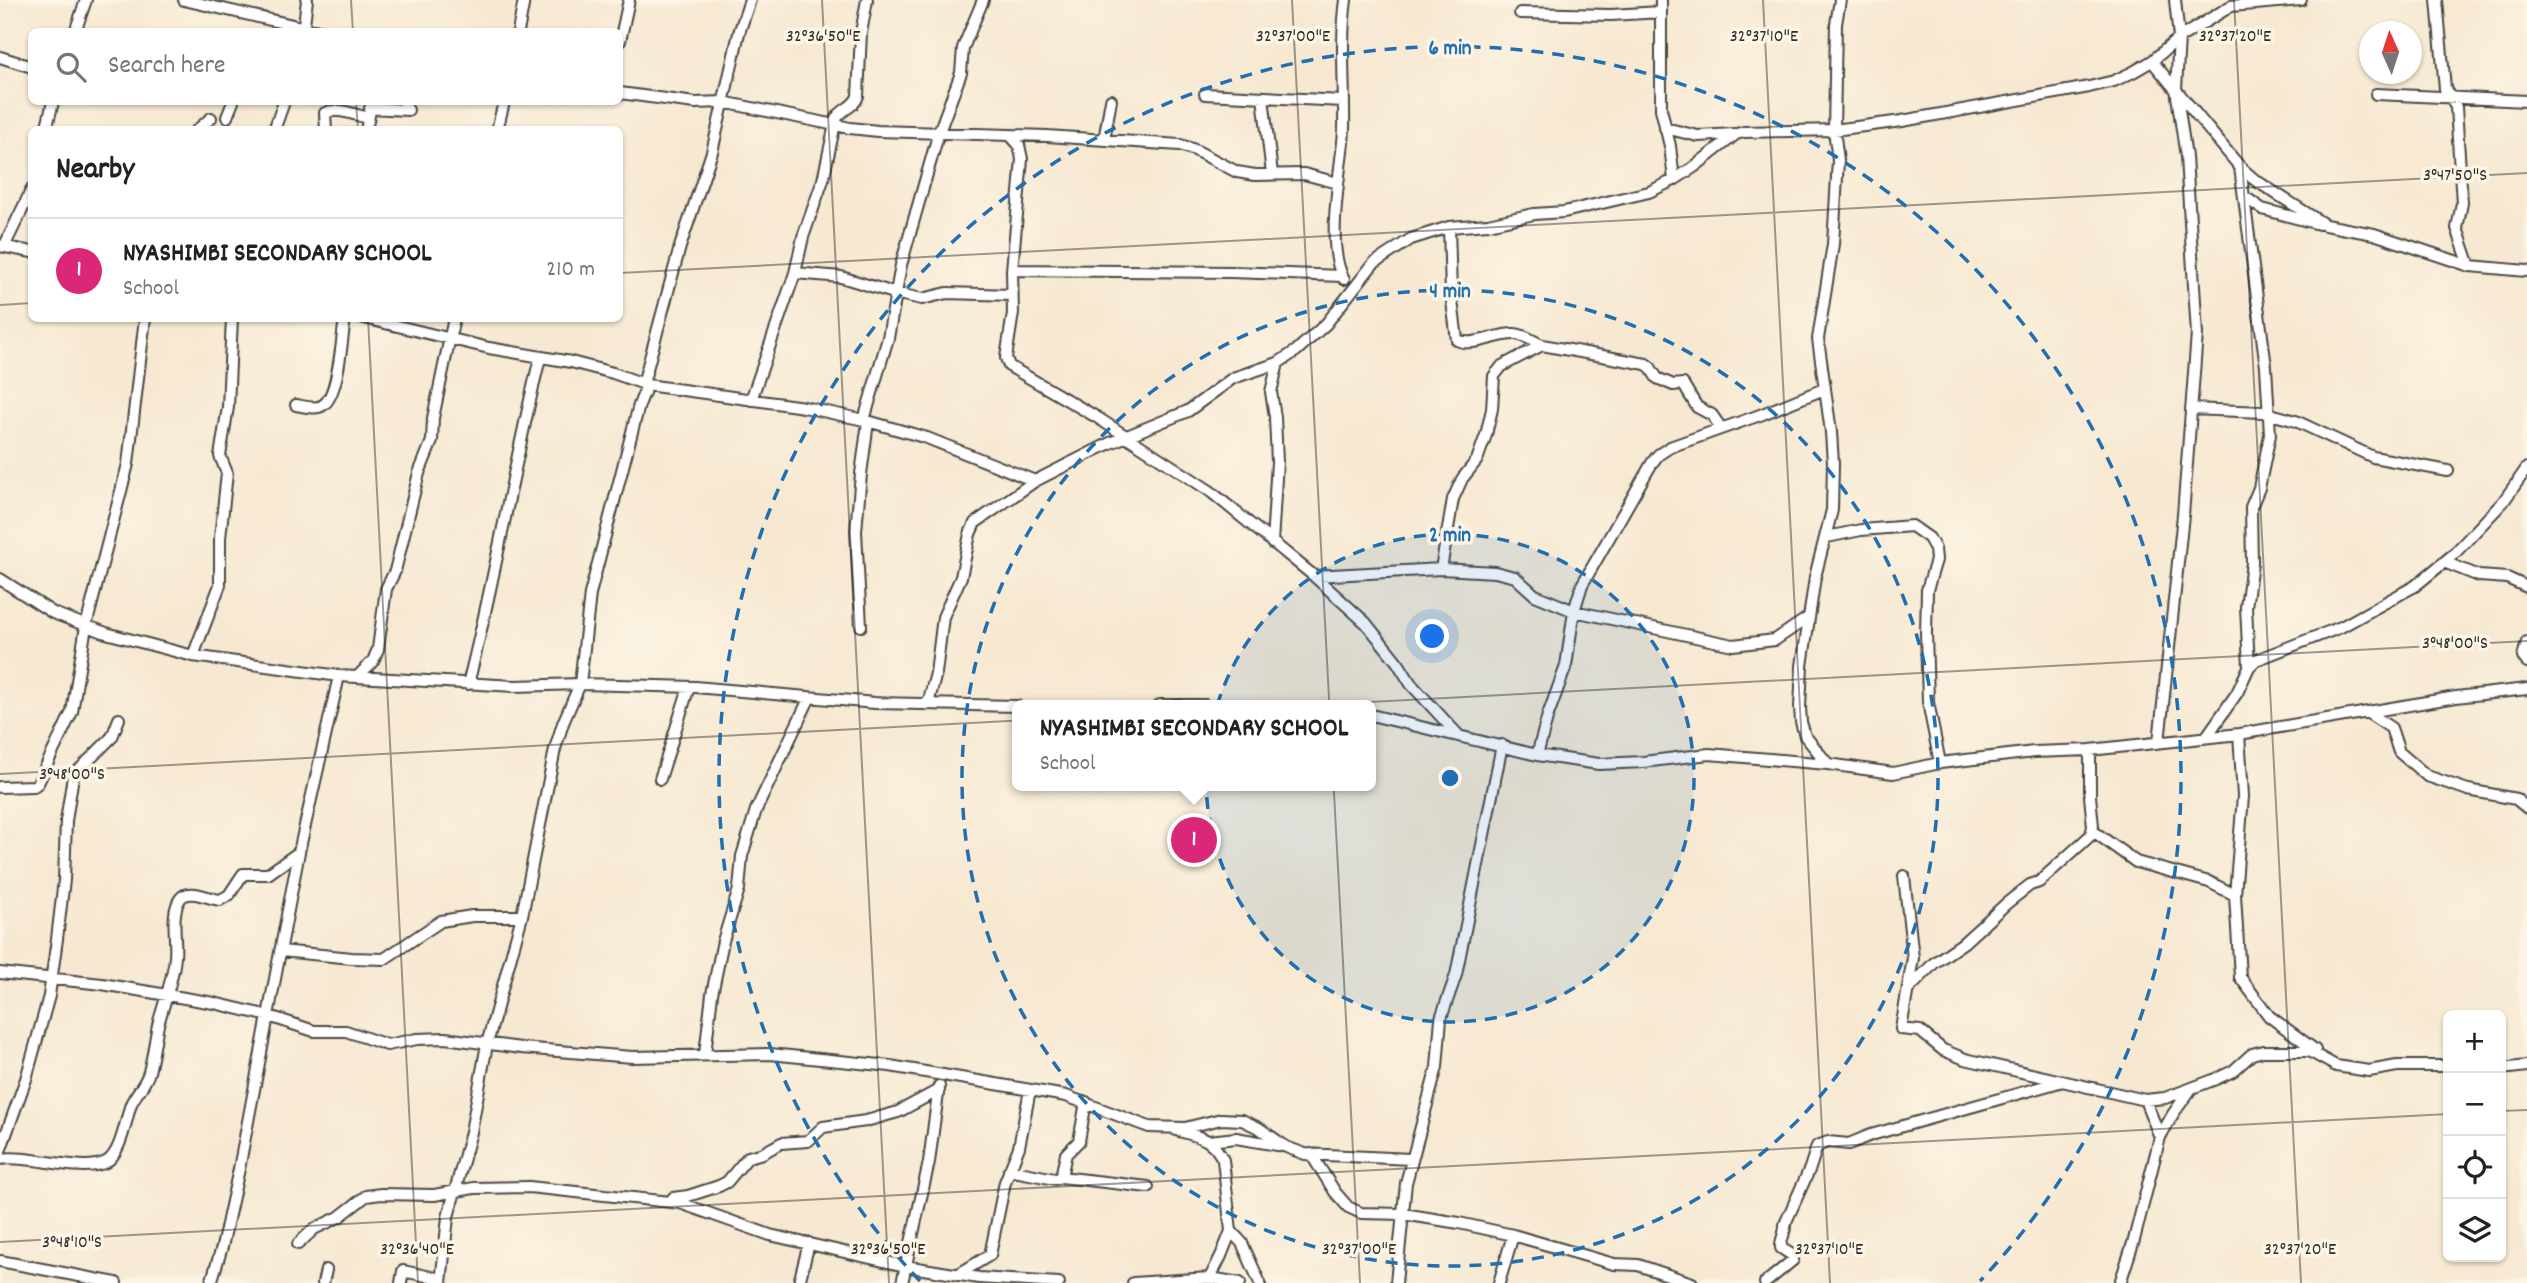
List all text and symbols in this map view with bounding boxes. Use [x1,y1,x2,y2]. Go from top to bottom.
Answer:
north arrow [2359,21,2422,84]
text: 32°36'50"E [786,25,860,50]
text: 32°37'00"E [1256,25,1330,50]
text: 32°37'10"E [1730,25,1798,50]
text: 32°37'20"E [2199,25,2271,50]
search box [28,28,623,105]
text: 6 min [1428,35,1472,65]
icon: search [52,48,90,86]
text: Search here [108,48,226,85]
text: Nearby [56,150,134,193]
text: 3°47'50"S [2423,164,2487,189]
text: NYASHIMBI SECONDARY SCHOOL [123,236,432,273]
text: 1 [76,254,82,287]
text: 210 m [546,254,595,287]
text: School [123,273,179,306]
text: 4 min [1429,278,1471,308]
text: 2 min [1429,522,1471,552]
your location [1415,619,1449,653]
text: 3°48'00"S [2422,632,2488,657]
popup [1012,700,1376,791]
text: NYASHIMBI SECONDARY SCHOOL [1040,711,1348,748]
text: School [1040,748,1096,781]
text: 3°48'00"S [39,763,105,788]
centre of rings [1438,766,1462,790]
pin: 1 [1171,814,1217,866]
map controls [2443,1010,2506,1262]
button: + [2443,1010,2506,1073]
button: − [2443,1073,2506,1136]
button: locate [2443,1136,2506,1199]
button: layers [2443,1199,2506,1262]
text: 3°48'10"S [42,1231,102,1256]
text: 32°36'40"E [380,1238,454,1263]
text: 32°36'50"E [851,1238,925,1263]
text: 32°37'00"E [1322,1238,1396,1263]
text: 32°37'10"E [1795,1238,1863,1263]
text: 32°37'20"E [2264,1238,2336,1263]

